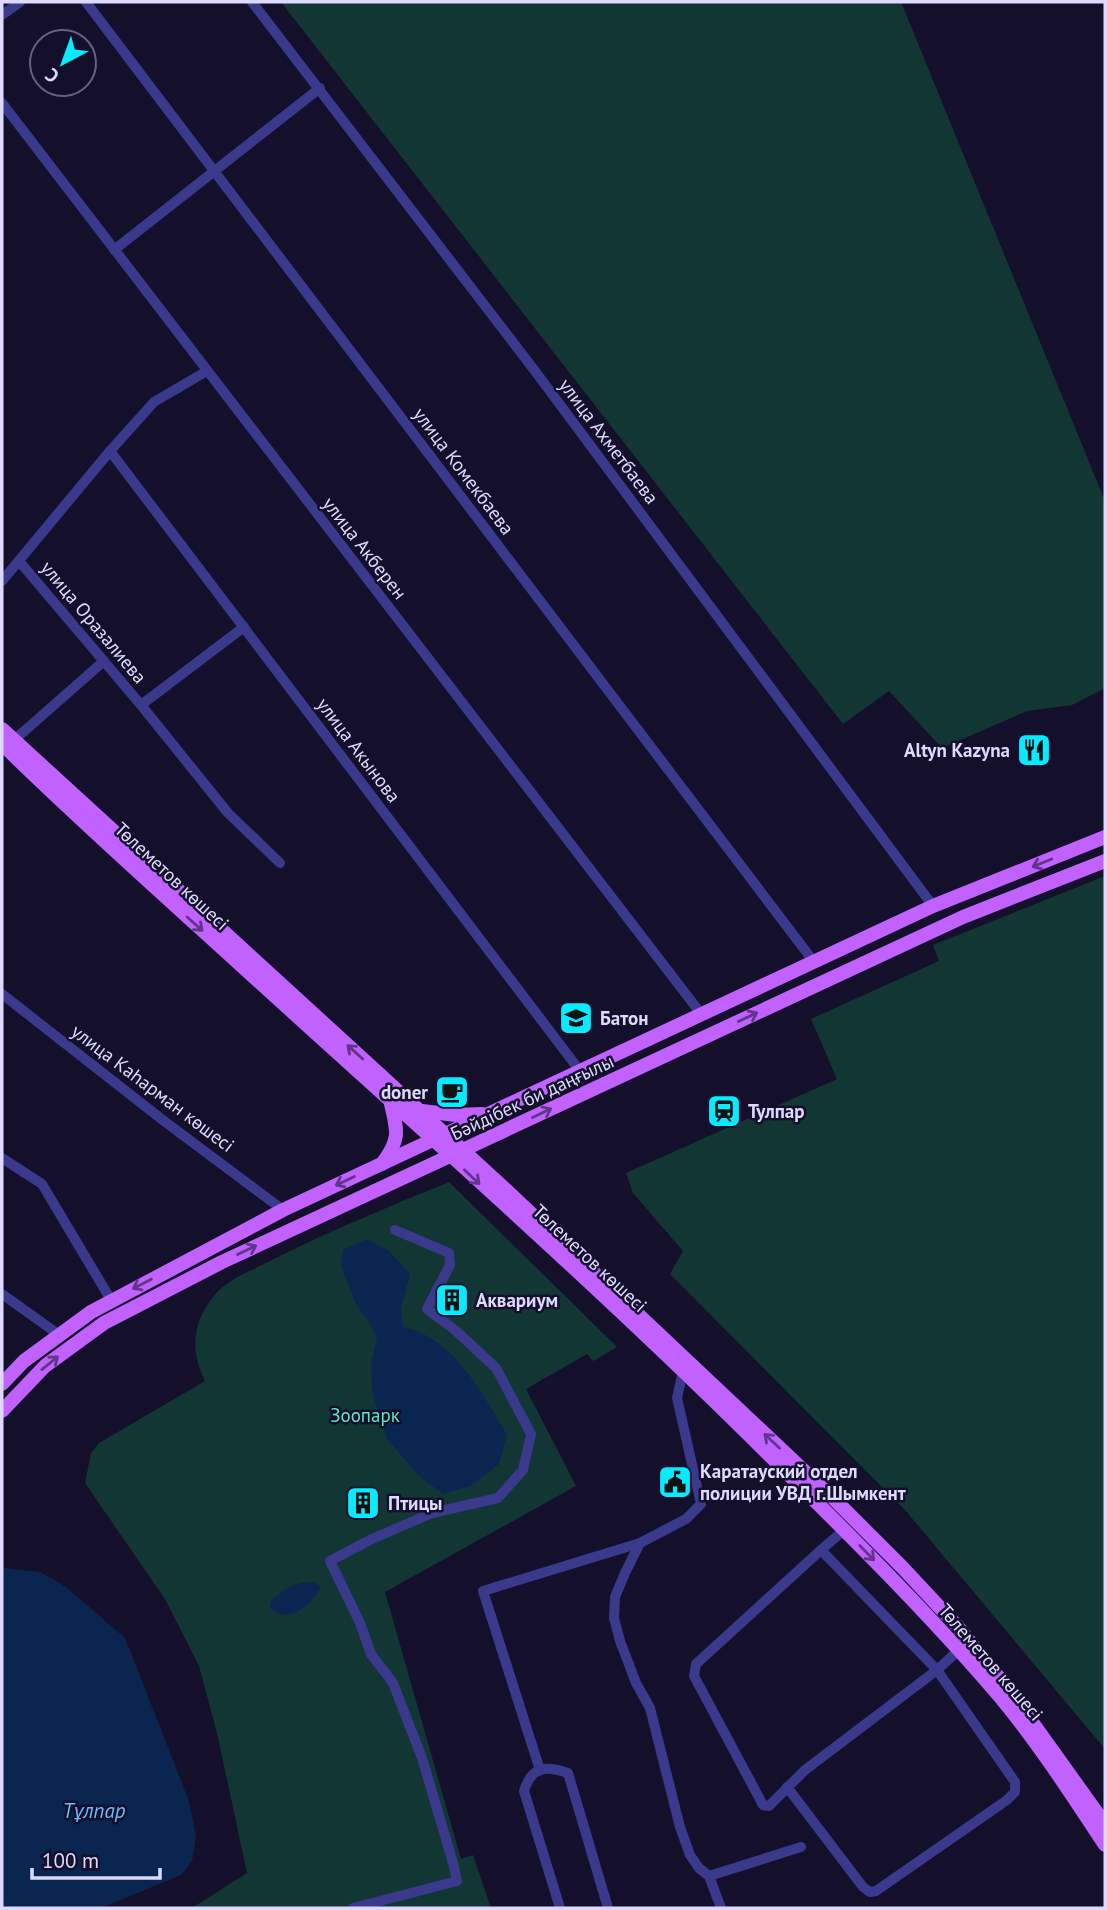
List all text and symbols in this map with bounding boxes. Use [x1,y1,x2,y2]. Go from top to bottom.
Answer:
north arrow [28,28,98,98]
text: С [40,63,64,88]
street label: улица Ахметбаева [554,374,664,508]
street label: улица Комекбаева [408,403,520,539]
street label: улица Акберен [318,492,412,604]
street label: улица Оразалиева [36,556,152,688]
street label: улица Акынова [312,693,406,807]
restaurant icon: Altyn Kazyna [1015,731,1053,769]
place label: Altyn Kazyna [904,738,1010,762]
street label: Төлеметов көшесі [110,817,234,935]
one-way arrow [1032,857,1053,870]
one-way arrow [186,916,204,932]
school or university icon: Батон [557,999,595,1037]
place label: Батон [600,1006,648,1030]
one-way arrow [737,1010,758,1023]
street label: улица Каһарман көшесі [67,1019,239,1157]
one-way arrow [347,1043,364,1060]
street label: Бәйдібек би даңғылы [447,1049,617,1145]
cafe icon: doner [433,1073,471,1111]
place label: doner [381,1080,428,1104]
station icon: Тулпар [705,1092,743,1130]
place label: Тулпар [748,1099,805,1123]
one-way arrow [531,1106,552,1120]
one-way arrow [463,1168,480,1185]
one-way arrow [335,1175,356,1188]
street label: Төлеметов көшесі [528,1199,652,1317]
one-way arrow [236,1243,257,1257]
one-way arrow [132,1278,153,1291]
building icon: Аквариум [433,1281,471,1319]
place label: Аквариум [476,1288,558,1312]
one-way arrow [40,1355,58,1370]
park label: Зоопарк [330,1403,400,1427]
one-way arrow [764,1432,781,1449]
place label: Каратауский отдел полиции УВД г.Шымкент [700,1459,906,1505]
public building icon: Каратауский отдел полиции УВД г.Шымкент [656,1463,694,1501]
building icon: Птицы [344,1484,382,1522]
place label: Птицы [388,1491,442,1515]
one-way arrow [858,1545,875,1562]
street label: Төлеметов көшесі [934,1598,1048,1726]
water label: Тұлпар [63,1797,126,1824]
scale bar [32,1836,159,1880]
text: 100 m [42,1847,99,1874]

